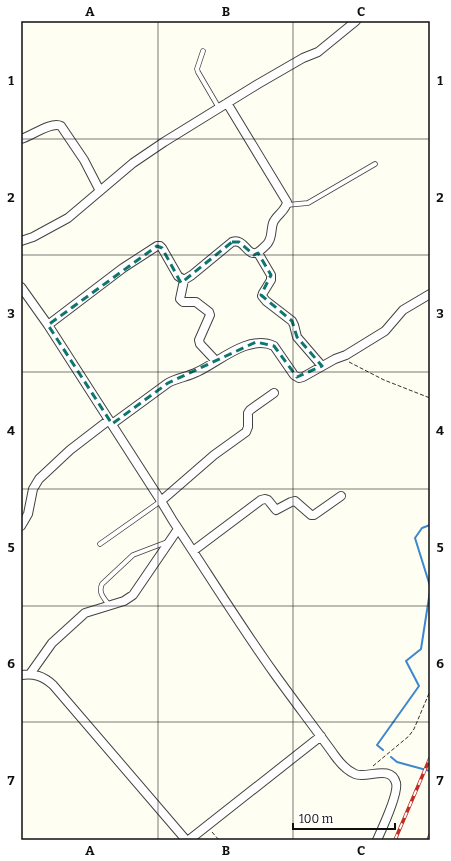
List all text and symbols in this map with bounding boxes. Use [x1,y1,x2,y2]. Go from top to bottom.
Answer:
text: A [85,4,95,19]
text: B [222,4,230,19]
text: C [357,4,365,19]
text: 1 [8,73,14,88]
text: 1 [437,73,443,88]
text: 2 [7,190,15,205]
text: 2 [436,190,444,205]
text: 3 [7,306,15,321]
text: 3 [436,306,444,321]
text: 4 [7,423,15,438]
text: 4 [436,423,444,438]
text: 5 [7,540,15,555]
text: 5 [436,540,444,555]
text: 6 [7,656,15,671]
text: 6 [436,656,444,671]
text: 7 [8,773,15,788]
text: 7 [437,773,444,788]
scale bar [293,805,395,831]
text: 100 m [299,812,334,826]
text: A [85,843,95,858]
text: B [222,843,230,858]
text: C [357,843,365,858]

